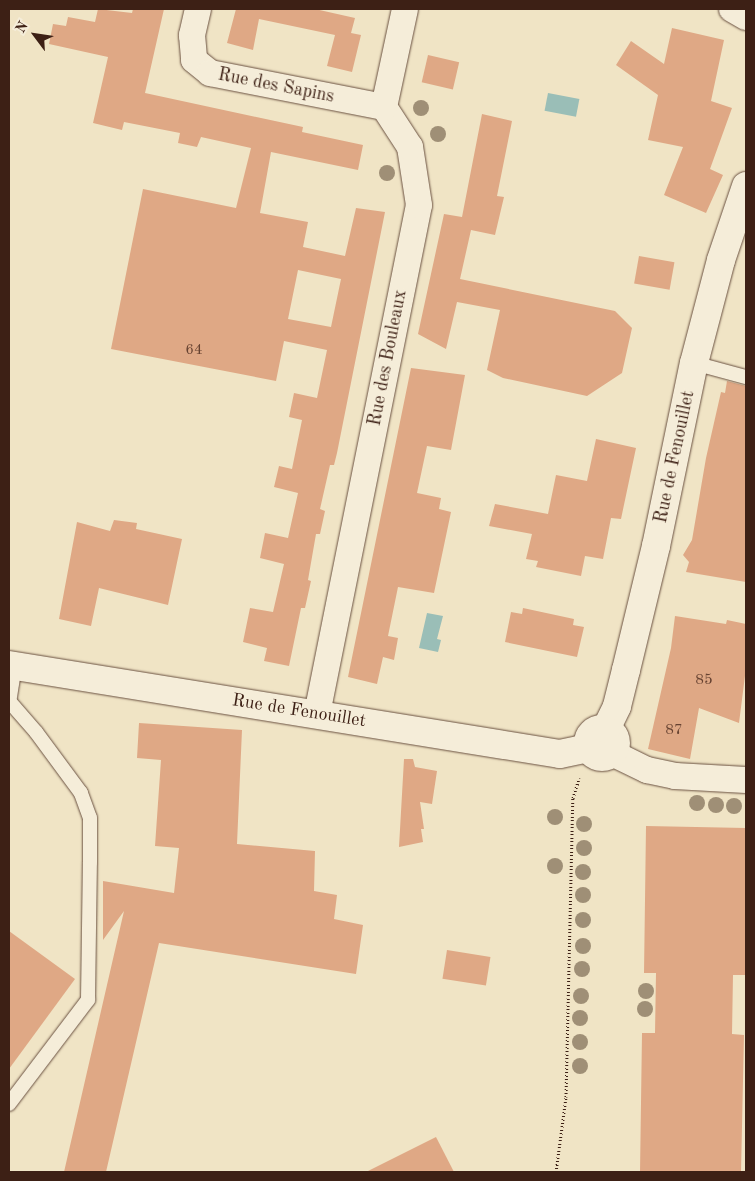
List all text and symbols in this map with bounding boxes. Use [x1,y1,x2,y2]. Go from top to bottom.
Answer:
north arrow [10,10,60,60]
text: N [13,19,31,35]
street label: Rue des Sapins [216,64,336,108]
street label: Rue des Bouleaux [364,288,412,428]
house number: 64 [185,342,203,360]
street label: Rue de Fenouillet [650,389,700,525]
house number: 85 [695,672,713,690]
street label: Rue de Fenouillet [231,690,367,732]
house number: 87 [665,722,683,740]

